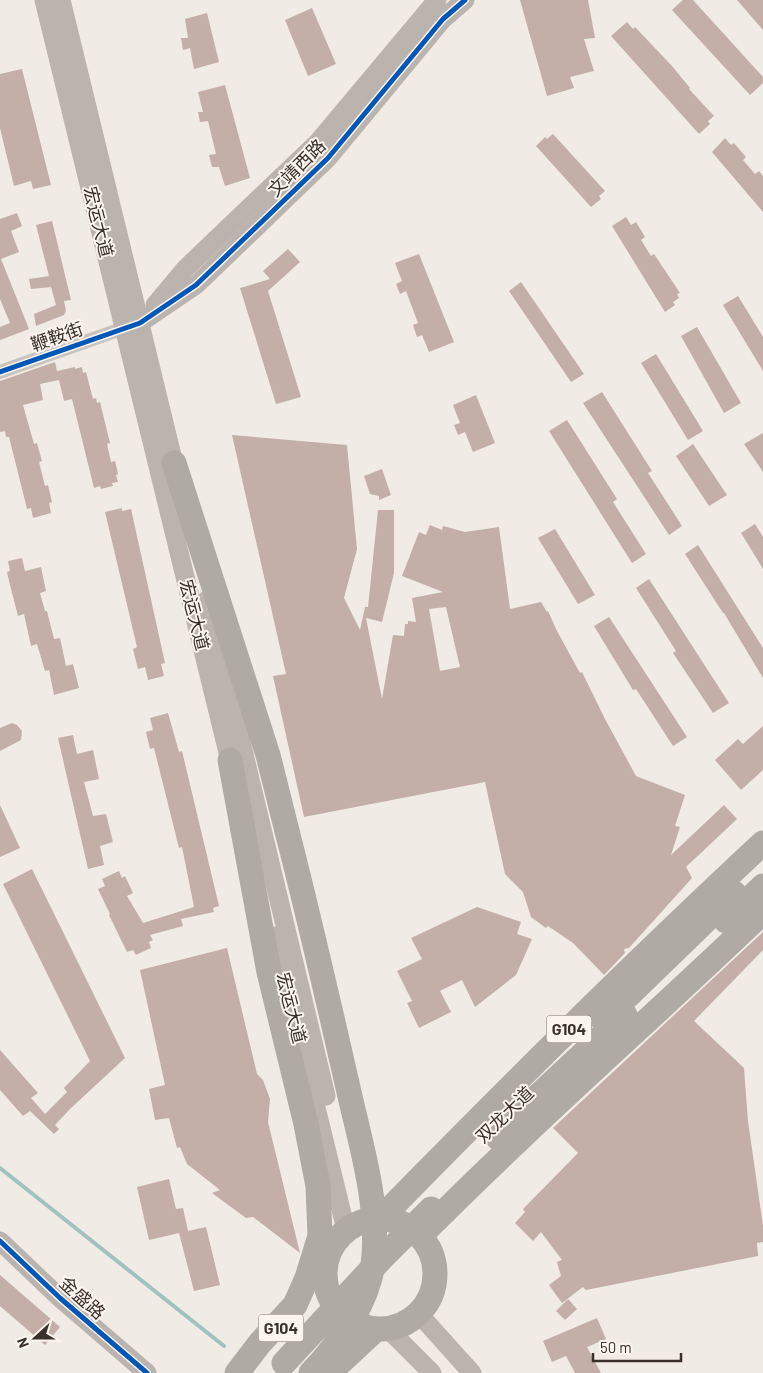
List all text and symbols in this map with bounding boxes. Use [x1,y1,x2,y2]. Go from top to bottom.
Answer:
street label: 文靖西路 [263,134,330,201]
street label: 宏运大道 [80,184,118,259]
street label: 鞭鞍街 [28,317,86,355]
street label: 宏运大道 [176,577,214,652]
street label: 宏运大道 [273,970,311,1045]
road number: G104 [546,1016,592,1042]
street label: 双龙大道 [471,1081,538,1147]
street label: 金盛路 [55,1271,110,1323]
north arrow [10,1313,60,1363]
road number: G104 [258,1315,304,1342]
scale bar [593,1330,680,1362]
text: N [13,1335,32,1350]
text: 50 m [600,1338,632,1356]

